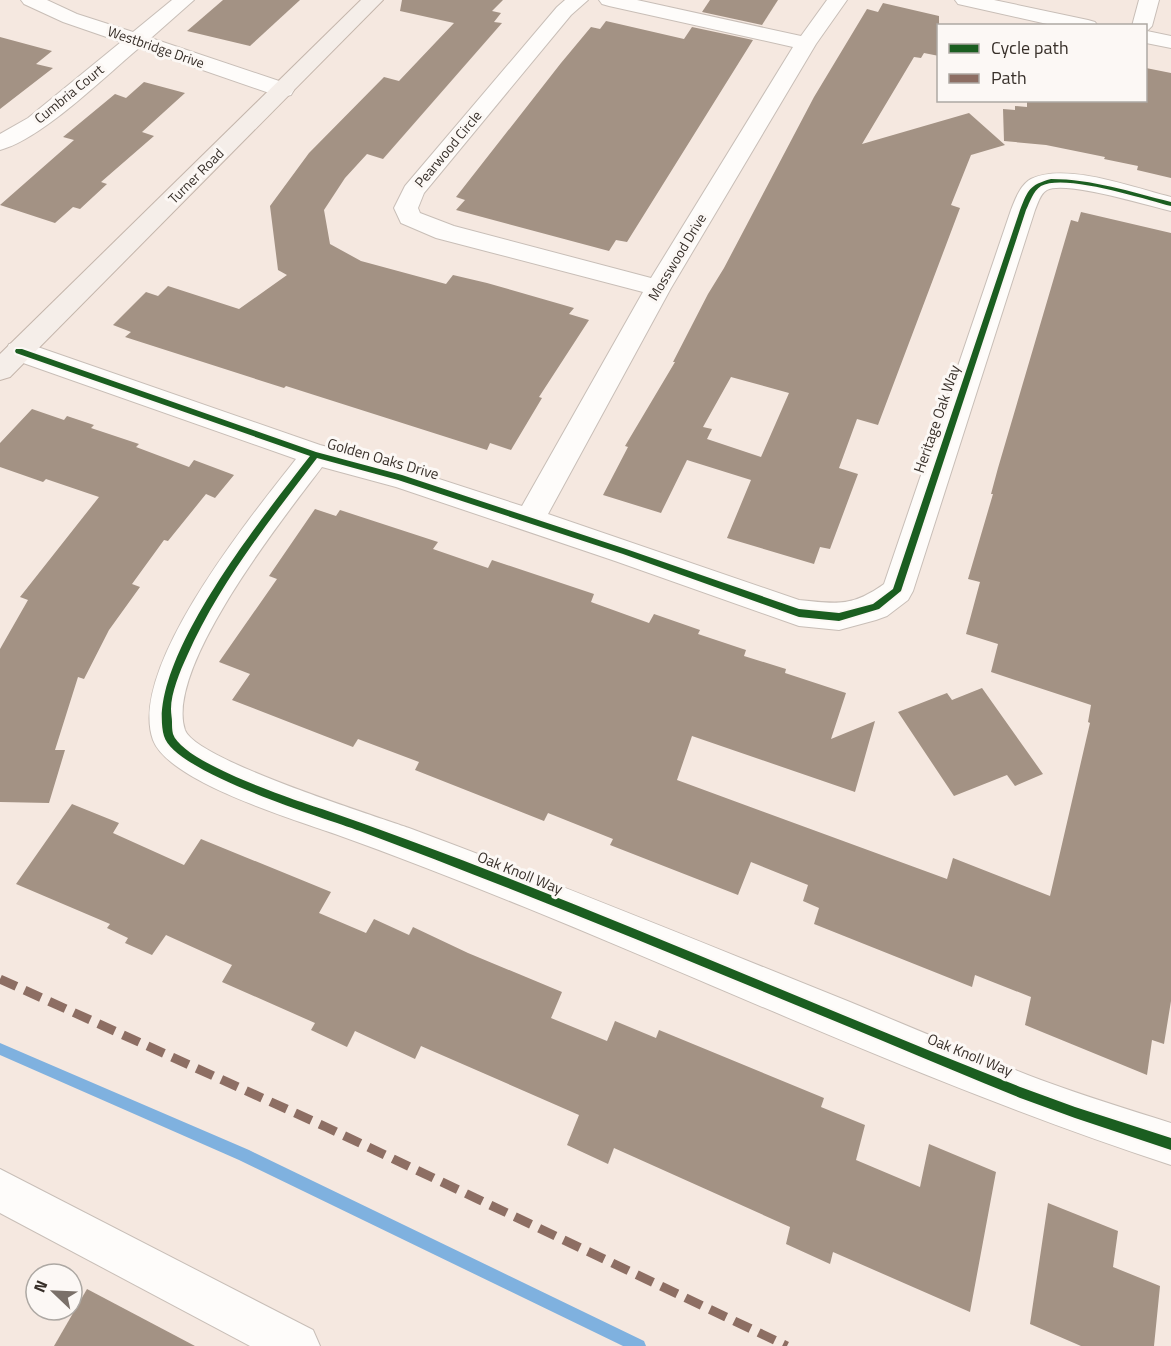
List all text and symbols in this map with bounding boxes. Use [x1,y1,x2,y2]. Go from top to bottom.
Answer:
street label: Westbridge Drive [105,20,207,73]
legend [937,24,1147,102]
text: Cycle path [991,34,1069,61]
street label: Cumbria Court [29,59,108,128]
text: Path [991,64,1027,91]
street label: Pearwood Circle [409,106,486,192]
street label: Turner Road [163,143,228,208]
street label: Mosswood Drive [642,209,711,304]
street label: Heritage Oak Way [907,362,966,476]
street label: Golden Oaks Drive [325,432,442,485]
street label: Oak Knoll Way [474,845,566,900]
street label: Oak Knoll Way [924,1027,1016,1082]
north arrow [24,1262,84,1322]
text: N [27,1276,53,1296]

